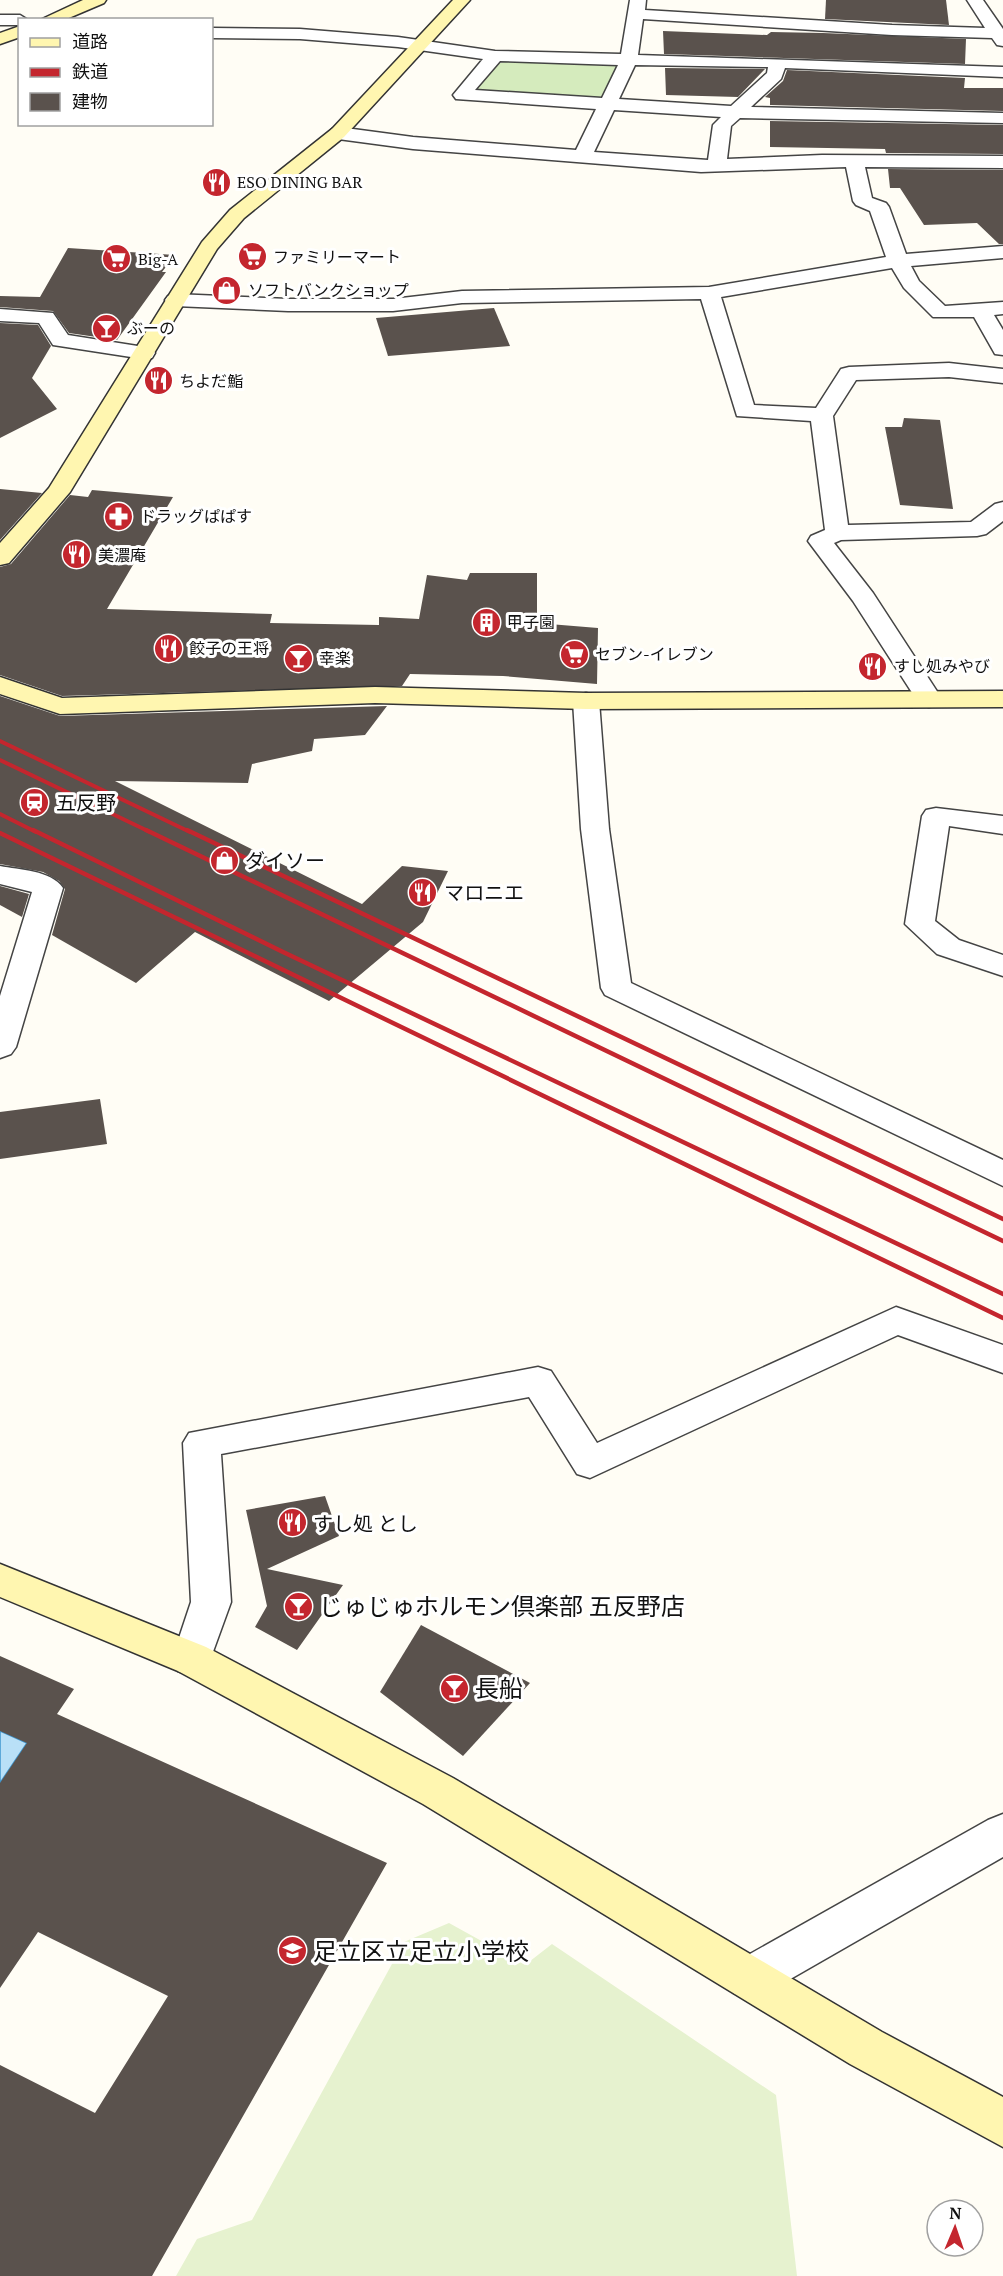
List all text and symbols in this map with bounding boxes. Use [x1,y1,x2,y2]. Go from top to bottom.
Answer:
legend [18,18,213,126]
text: 道路 [72,29,108,53]
text: 鉄道 [72,59,108,83]
text: 建物 [72,89,108,113]
restaurant icon: ESO DINING BAR [200,166,232,198]
place label: ESO DINING BAR [237,171,363,193]
supermarket icon: ファミリーマート [236,241,268,273]
supermarket icon: Big-A [101,243,133,275]
place label: ファミリーマート [273,246,401,268]
place label: Big-A [138,248,178,270]
shop icon: ソフトバンクショップ [211,274,243,306]
place label: ソフトバンクショップ [248,279,409,301]
bar icon: ぶーの [90,312,122,344]
place label: ぶーの [127,317,175,339]
restaurant icon: ちよだ鮨 [142,365,174,397]
place label: ちよだ鮨 [179,370,243,392]
pharmacy icon: ドラッグぱぱす [103,500,135,532]
place label: ドラッグぱぱす [140,505,252,527]
restaurant icon: 美濃庵 [61,539,93,571]
place label: 美濃庵 [98,544,146,566]
building icon: 甲子園 [470,606,502,638]
place label: 甲子園 [507,611,555,633]
restaurant icon: 餃子の王将 [152,632,184,664]
place label: 餃子の王将 [189,637,269,659]
supermarket icon: セブン-イレブン [558,638,590,670]
bar icon: 幸楽 [282,642,314,674]
place label: セブン-イレブン [595,643,714,665]
place label: 幸楽 [319,647,351,669]
restaurant icon: すし処みやび [857,650,889,682]
place label: すし処みやび [894,655,990,677]
station icon: 五反野 [19,786,51,818]
place label: 五反野 [56,789,116,816]
shop icon: ダイソー [208,844,240,876]
place label: ダイソー [245,847,325,874]
restaurant icon: マロニエ [407,876,439,908]
place label: マロニエ [444,879,524,906]
restaurant icon: すし処 とし [276,1507,308,1539]
place label: すし処 とし [313,1510,418,1537]
bar icon: じゅじゅホルモン倶楽部 五反野店 [282,1590,314,1622]
place label: じゅじゅホルモン倶楽部 五反野店 [319,1590,685,1622]
bar icon: 長船 [438,1672,470,1704]
place label: 長船 [475,1672,523,1704]
school or university icon: 足立区立足立小学校 [276,1935,308,1967]
place label: 足立区立足立小学校 [313,1935,529,1967]
north arrow [925,2198,985,2258]
text: N [949,2202,962,2224]

